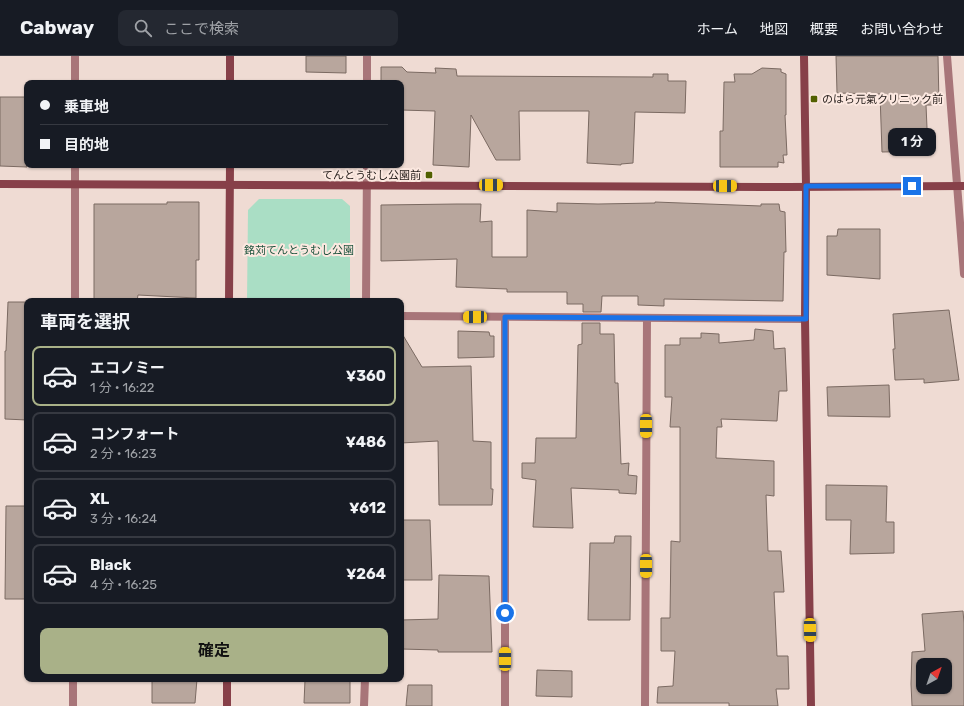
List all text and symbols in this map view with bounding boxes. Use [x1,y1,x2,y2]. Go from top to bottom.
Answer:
search box [118,10,398,46]
text: Cabway [20,16,94,39]
icon: search [132,17,154,39]
text: ここで検索 [164,20,239,38]
text: ホーム [696,21,738,38]
text: 地図 [760,21,788,38]
text: 概要 [810,21,838,38]
text: お問い合わせ [860,21,944,38]
place label: のはら元氣クリニック前 [822,93,943,106]
marker: のはら元氣クリニック前 [809,94,819,104]
text: 乗車地 [64,98,109,116]
callout: 1 分 [888,128,936,156]
text: 1 分 [901,134,923,149]
text: 目的地 [64,136,109,154]
place label: てんとうむし公園前 [322,169,421,182]
marker: てんとうむし公園前 [424,170,434,180]
route end [903,177,921,195]
car [479,179,503,191]
car [713,180,737,192]
park label: 銘苅てんとうむし公園 [244,244,354,257]
text: 車両を選択 [40,311,130,333]
car [463,311,487,323]
icon: car [42,358,78,394]
text: エコノミー [90,359,165,377]
text: ¥360 [346,367,386,385]
text: 1 分 · 16:22 [90,380,154,395]
car [640,414,652,438]
icon: car [42,424,78,460]
text: コンフォート [90,425,180,443]
text: ¥486 [345,433,386,451]
text: 2 分 · 16:23 [90,446,157,461]
icon: car [42,490,78,526]
text: XL [90,490,109,508]
text: ¥612 [349,499,386,517]
text: 3 分 · 16:24 [90,511,157,526]
car [640,554,652,578]
icon: car [42,556,78,592]
text: Black [90,556,131,574]
text: ¥264 [346,565,386,583]
text: 4 分 · 16:25 [90,577,157,592]
route start [496,604,514,622]
car [804,618,816,642]
button: 確定 [40,628,388,674]
car [499,647,511,671]
north arrow [916,658,952,694]
map controls [916,658,952,694]

